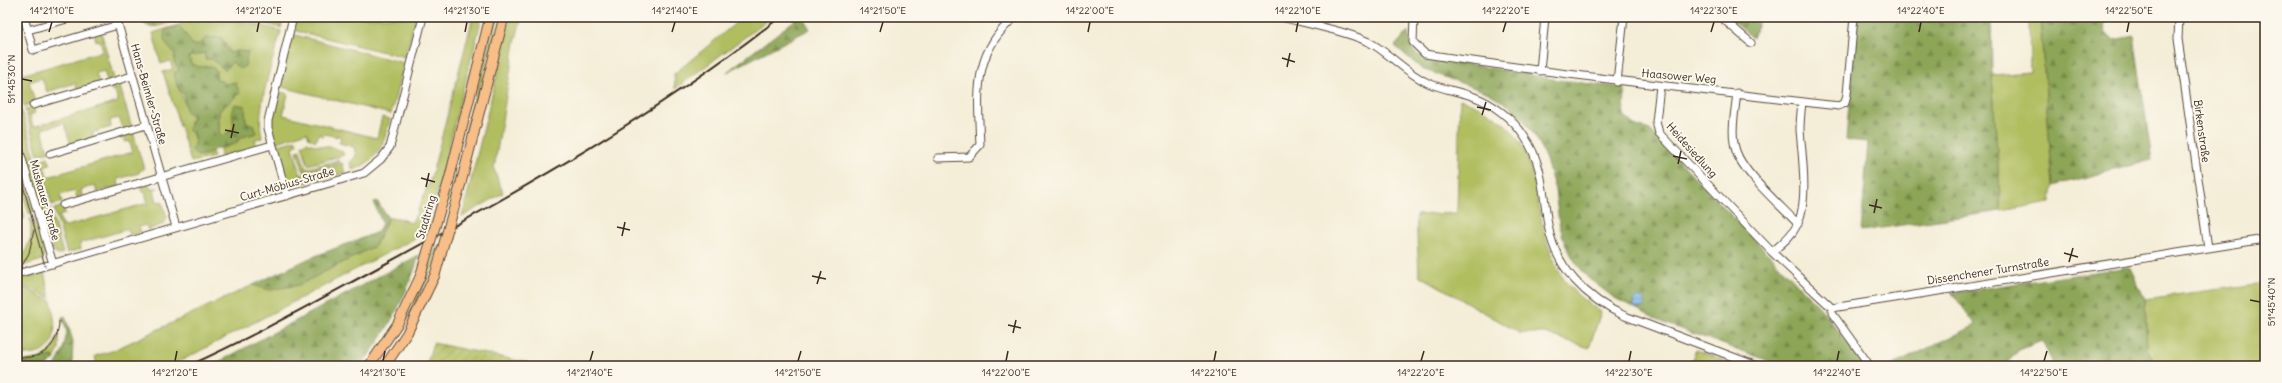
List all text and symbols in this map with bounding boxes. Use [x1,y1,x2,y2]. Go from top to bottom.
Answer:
text: 14°21'10"E [30,4,74,17]
text: 14°21'20"E [236,4,282,17]
text: 14°21'30"E [444,4,490,17]
text: 14°21'40"E [652,4,698,17]
text: 14°21'50"E [860,4,906,17]
text: 14°22'00"E [1066,4,1114,17]
text: 14°22'10"E [1275,4,1321,17]
text: 14°22'20"E [1482,4,1530,17]
text: 14°22'30"E [1690,4,1738,17]
text: 14°22'40"E [1897,4,1945,17]
text: 14°22'50"E [2105,4,2153,17]
street label: Hans-Beimler-Straße [128,42,170,146]
text: 51°45'30"N [5,55,18,103]
street label: Haasower Weg [1641,66,1717,86]
street label: Birkenstraße [2191,99,2213,163]
street label: Heidesiedlung [1663,119,1721,181]
street label: Muskauer Straße [27,158,63,242]
street label: Curt-Möbius-Straße [238,164,336,204]
street label: Stadtring [413,193,439,241]
street label: Dissenchener Turnstraße [1926,254,2050,288]
text: 51°45'40"N [2265,278,2278,326]
text: 14°21'20"E [152,366,198,379]
text: 14°21'30"E [360,366,406,379]
text: 14°21'40"E [567,366,613,379]
text: 14°21'50"E [775,366,821,379]
text: 14°22'00"E [982,366,1030,379]
text: 14°22'10"E [1191,366,1237,379]
text: 14°22'20"E [1397,366,1445,379]
text: 14°22'30"E [1605,366,1653,379]
text: 14°22'40"E [1813,366,1861,379]
text: 14°22'50"E [2020,366,2068,379]

